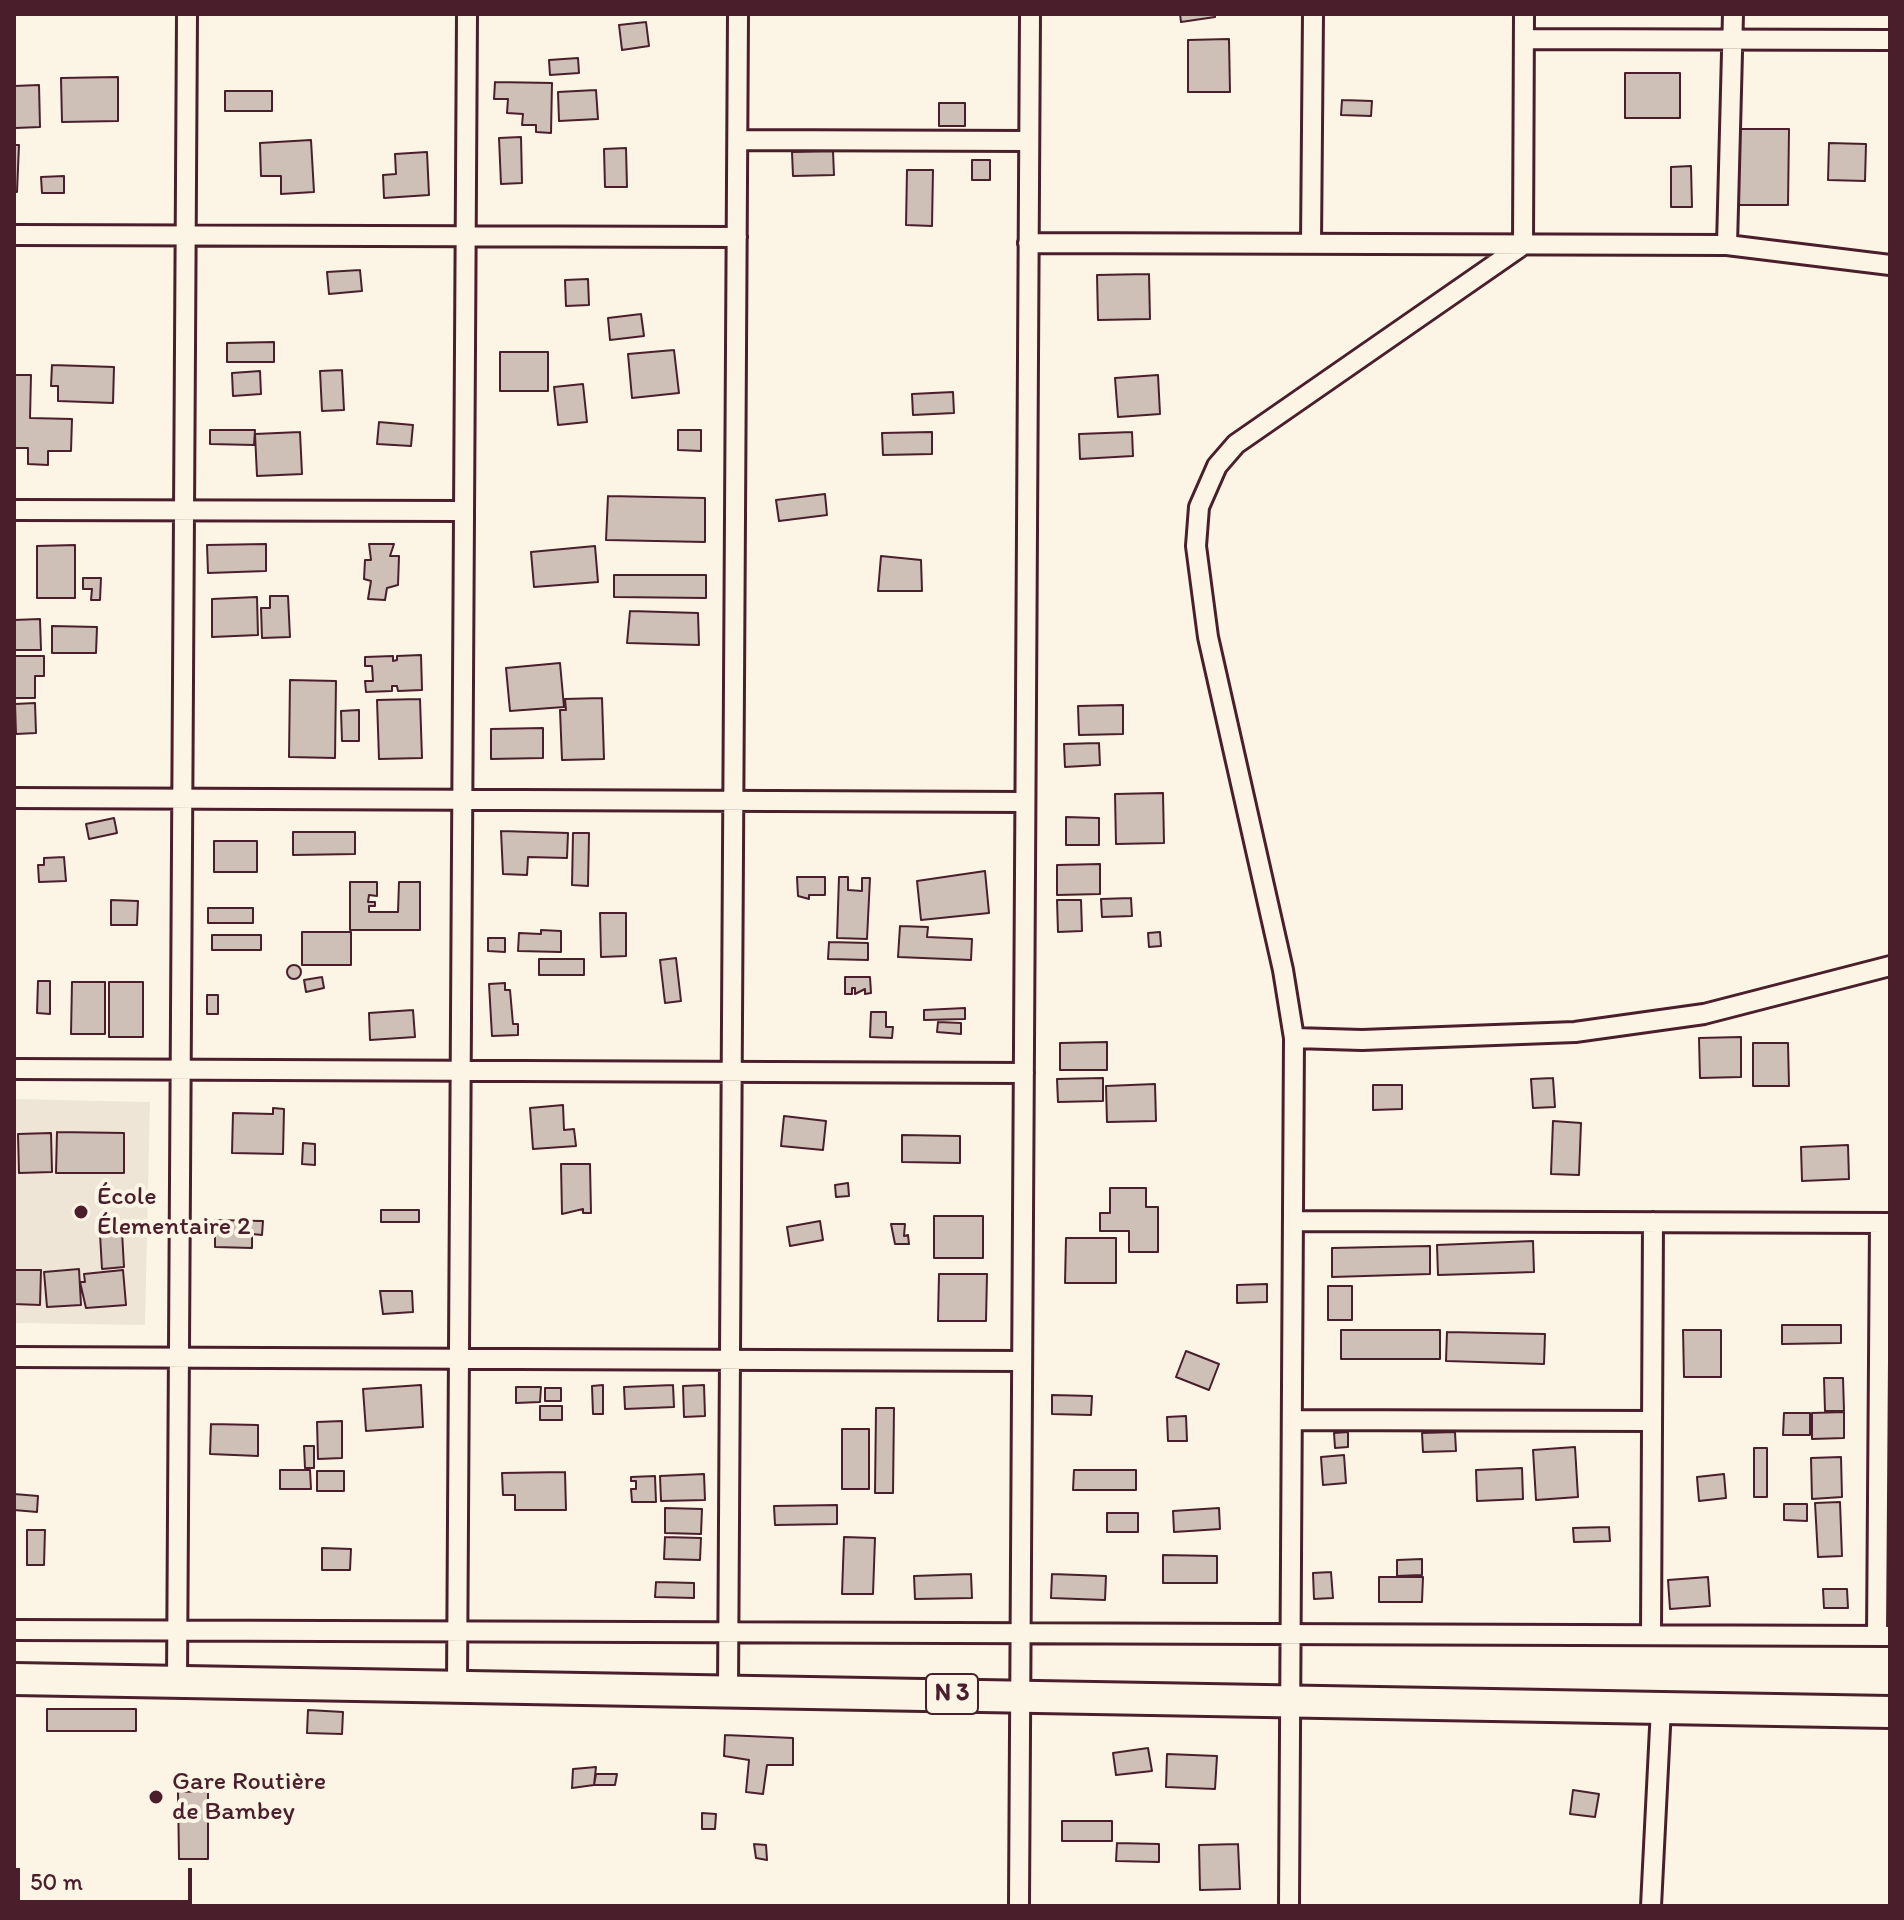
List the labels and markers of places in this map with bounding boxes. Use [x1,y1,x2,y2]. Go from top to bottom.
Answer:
place label: École Élementaire 2 [97,1181,251,1242]
marker: École Élementaire 2 [72,1203,90,1221]
place label: Gare Routière de Bambey [172,1766,326,1828]
marker: Gare Routière de Bambey [147,1788,165,1806]

